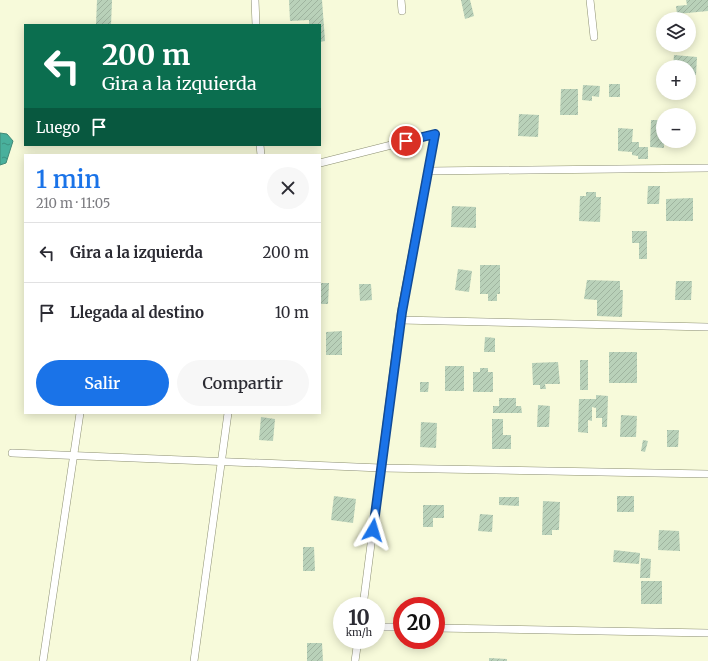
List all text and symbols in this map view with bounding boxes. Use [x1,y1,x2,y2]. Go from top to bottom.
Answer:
map controls [656,12,696,148]
button: layers [656,12,696,52]
text: 200 m [102,37,190,73]
icon: left [36,40,88,92]
button: + [656,60,696,100]
text: Gira a la izquierda [102,72,257,95]
button: − [656,108,696,148]
icon: arrive [88,116,110,138]
text: Luego [36,118,80,137]
pin [389,124,423,158]
icon: arrive [395,130,417,152]
text: 1 min [36,164,101,195]
button: close [267,167,309,209]
text: 210 m · 11:05 [36,195,110,212]
icon: left [36,242,58,264]
text: Gira a la izquierda [70,243,203,262]
text: 200 m [262,243,309,262]
icon: arrive [36,302,58,324]
text: Llegada al destino [70,303,204,322]
text: 10 m [275,303,309,322]
button: Salir [36,360,169,406]
button: Compartir [177,360,309,406]
position arrow [352,509,394,551]
speed limit sign: 20 [393,597,445,649]
text: 10 [348,605,370,630]
text: km/h [346,626,372,639]

